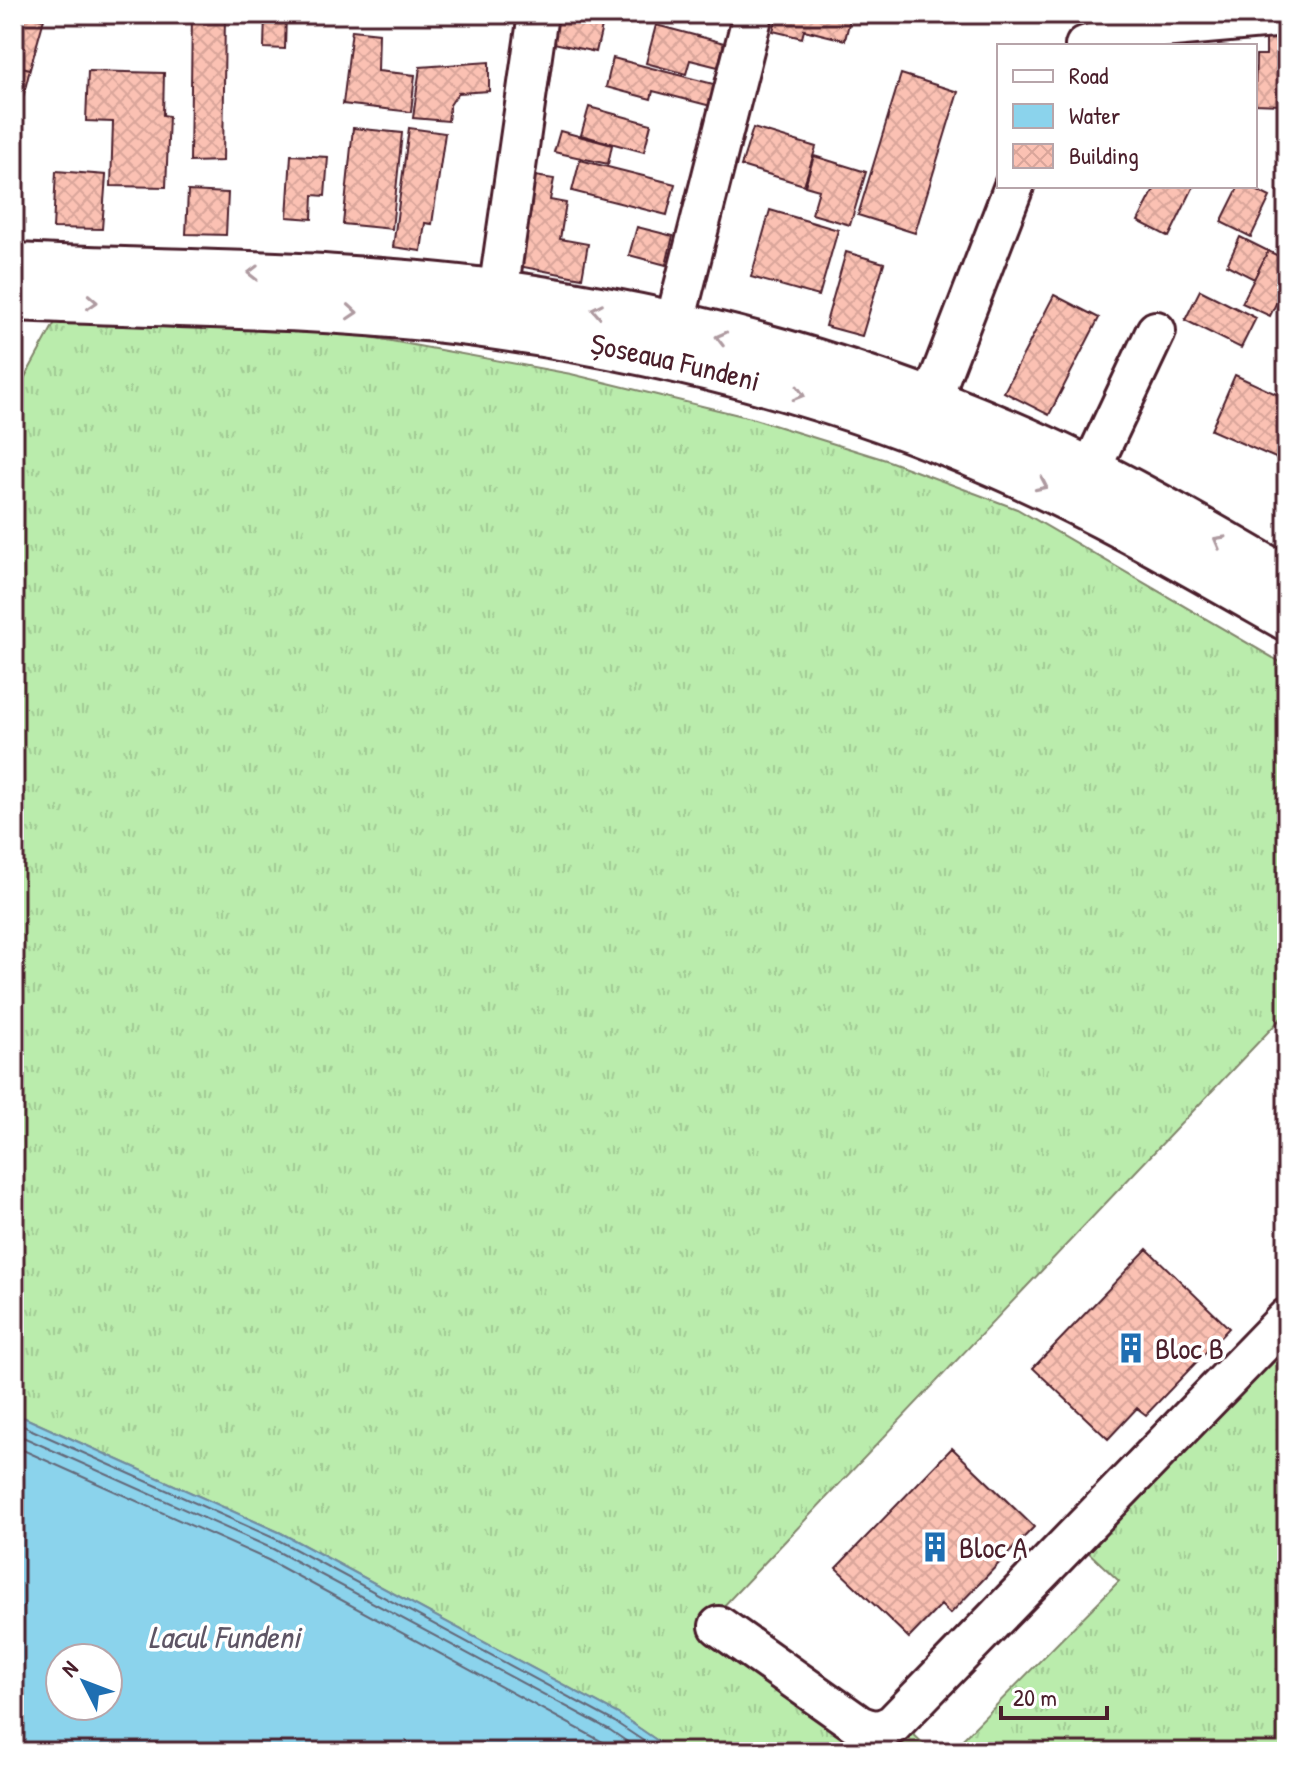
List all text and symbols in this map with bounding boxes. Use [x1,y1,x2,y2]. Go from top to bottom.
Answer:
legend [997,44,1257,188]
text: Road [1069,59,1108,91]
text: Water [1069,99,1120,131]
text: Building [1069,139,1139,171]
one-way arrow [246,265,259,282]
one-way arrow [86,293,99,310]
one-way arrow [591,302,604,319]
one-way arrow [346,303,359,320]
street label: Șoseaua Fundeni [588,323,765,400]
one-way arrow [715,330,729,347]
one-way arrow [792,385,806,401]
one-way arrow [1034,475,1049,491]
one-way arrow [1213,535,1228,551]
place label: Bloc B [1155,1328,1224,1368]
building icon: Bloc B [1114,1331,1148,1365]
place label: Bloc A [959,1527,1028,1567]
building icon: Bloc A [918,1530,952,1564]
water label: Lacul Fundeni [148,1615,303,1658]
north arrow [44,1642,124,1722]
text: N [54,1654,84,1683]
scale bar [1001,1670,1107,1720]
text: 20 m [1013,1681,1057,1713]

